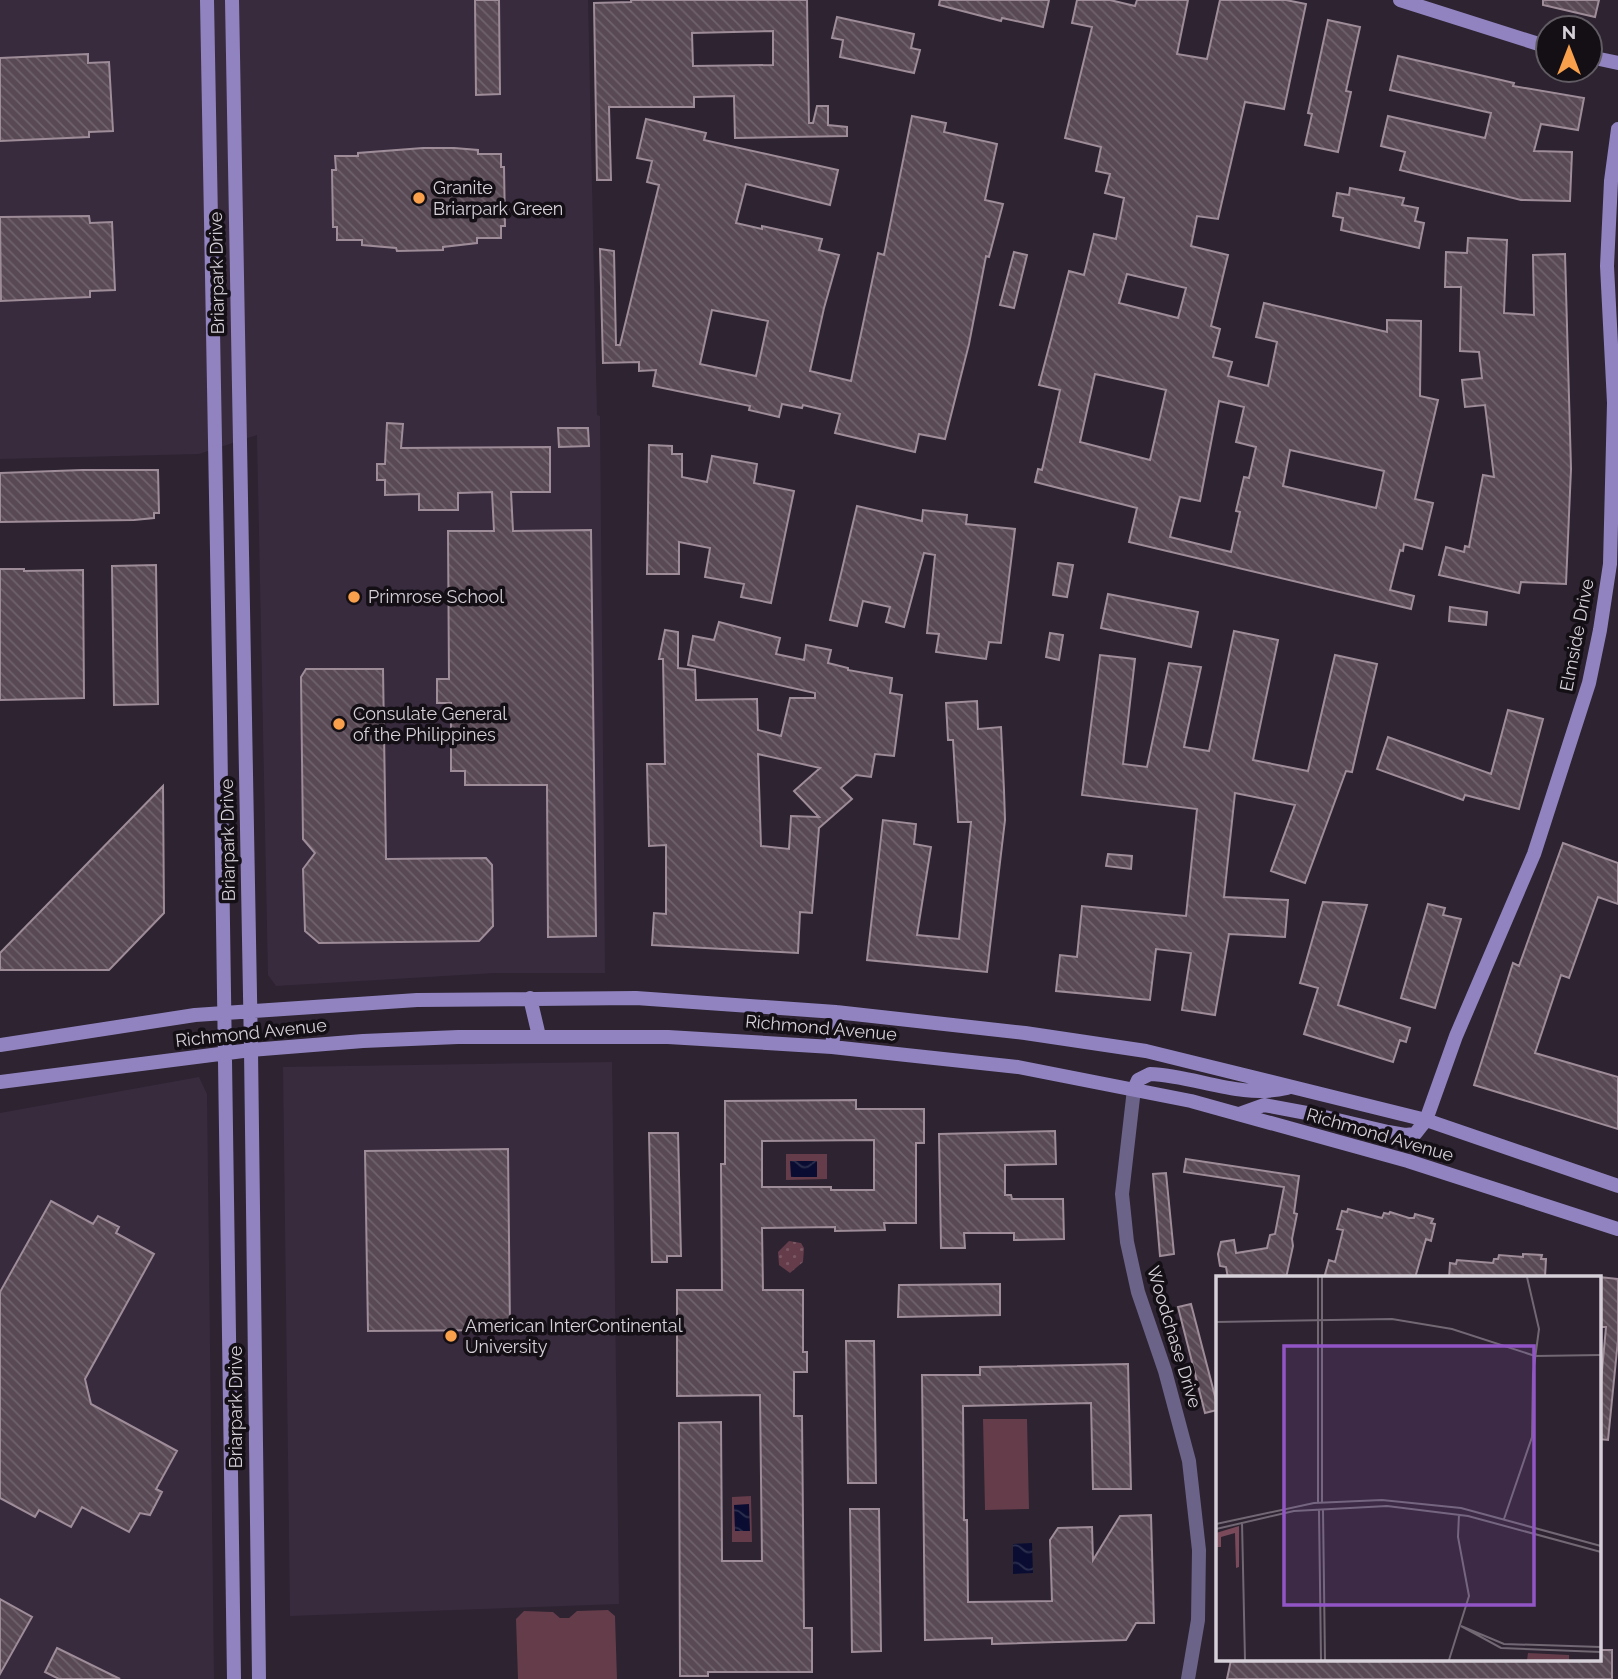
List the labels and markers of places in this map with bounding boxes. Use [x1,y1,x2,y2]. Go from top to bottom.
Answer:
place label: Granite Briarpark Green [433,177,563,219]
marker: Granite Briarpark Green [411,190,427,206]
place label: Primrose School [368,586,504,607]
marker: Primrose School [346,589,362,605]
place label: Consulate General of the Philippines [353,703,507,745]
marker: Consulate General of the Philippines [331,716,347,732]
place label: American InterContinental University [465,1315,683,1357]
marker: American InterContinental University [443,1328,459,1344]

